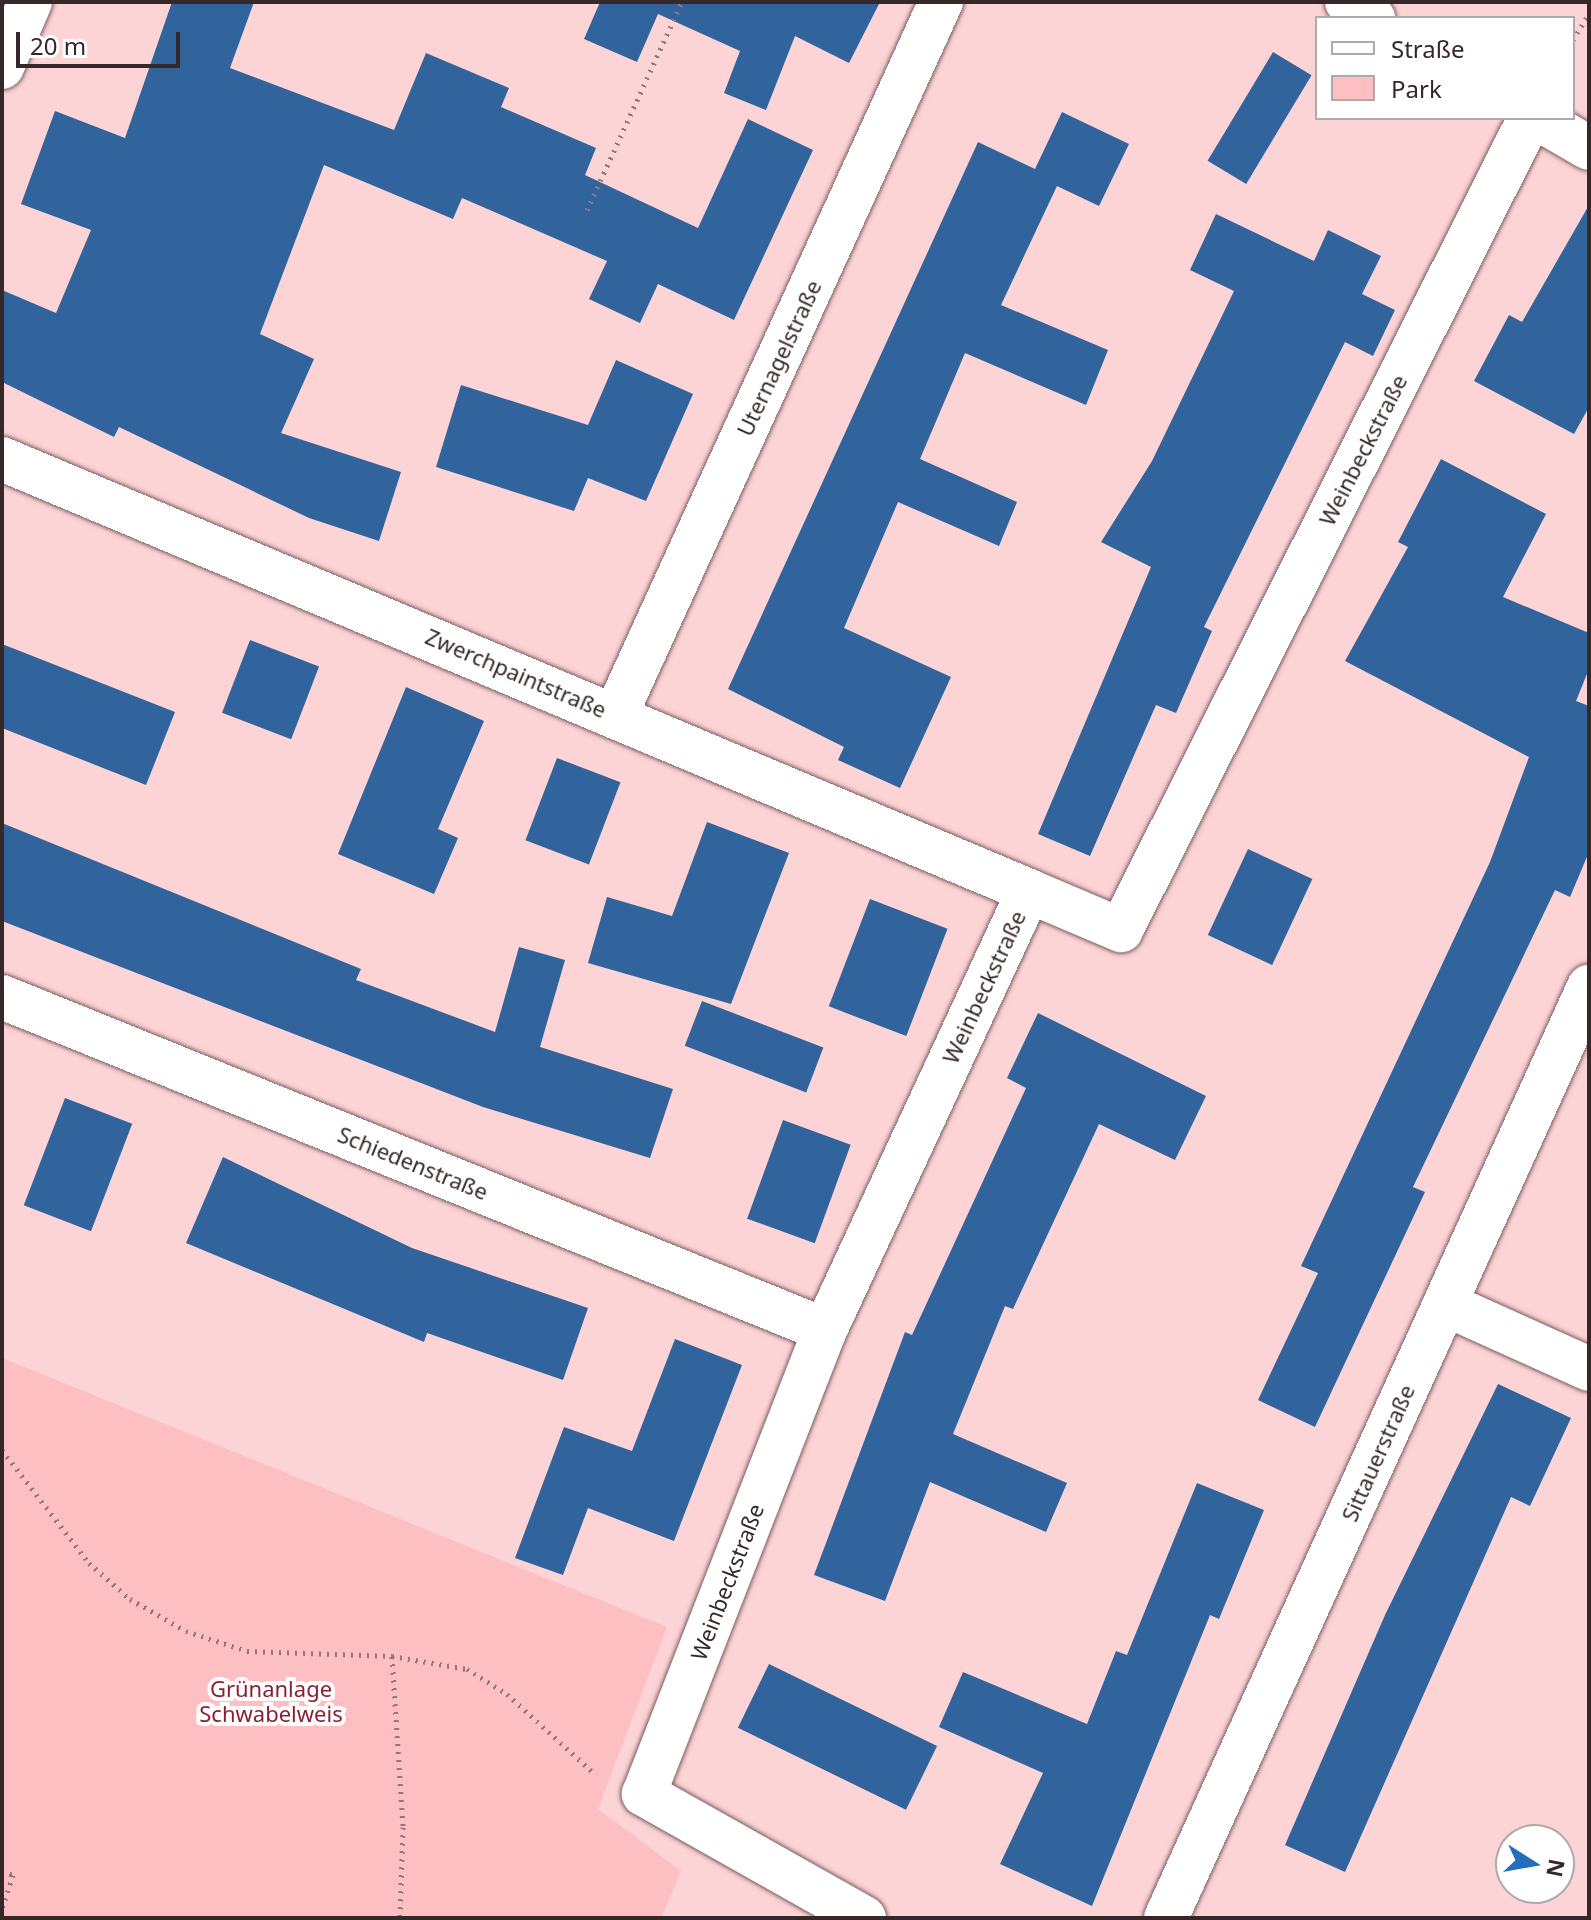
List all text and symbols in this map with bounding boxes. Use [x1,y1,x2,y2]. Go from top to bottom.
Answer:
scale bar [20,16,184,66]
legend [1315,16,1575,120]
text: 20 m [30,29,86,62]
text: Straße [1391,32,1464,65]
text: Park [1391,72,1442,105]
street label: Uternagelstraße [731,276,827,440]
street label: Weinbeckstraße [1314,370,1412,530]
street label: Zwerchpaintstraße [422,623,610,723]
street label: Weinbeckstraße [937,906,1031,1068]
street label: Schiedenstraße [334,1121,492,1205]
street label: Sittauerstraße [1336,1381,1420,1525]
street label: Weinbeckstraße [685,1500,769,1664]
park label: Grünanlage Schwabelweis [199,1675,343,1726]
north arrow [1495,1824,1575,1904]
text: N [1540,1857,1573,1880]

